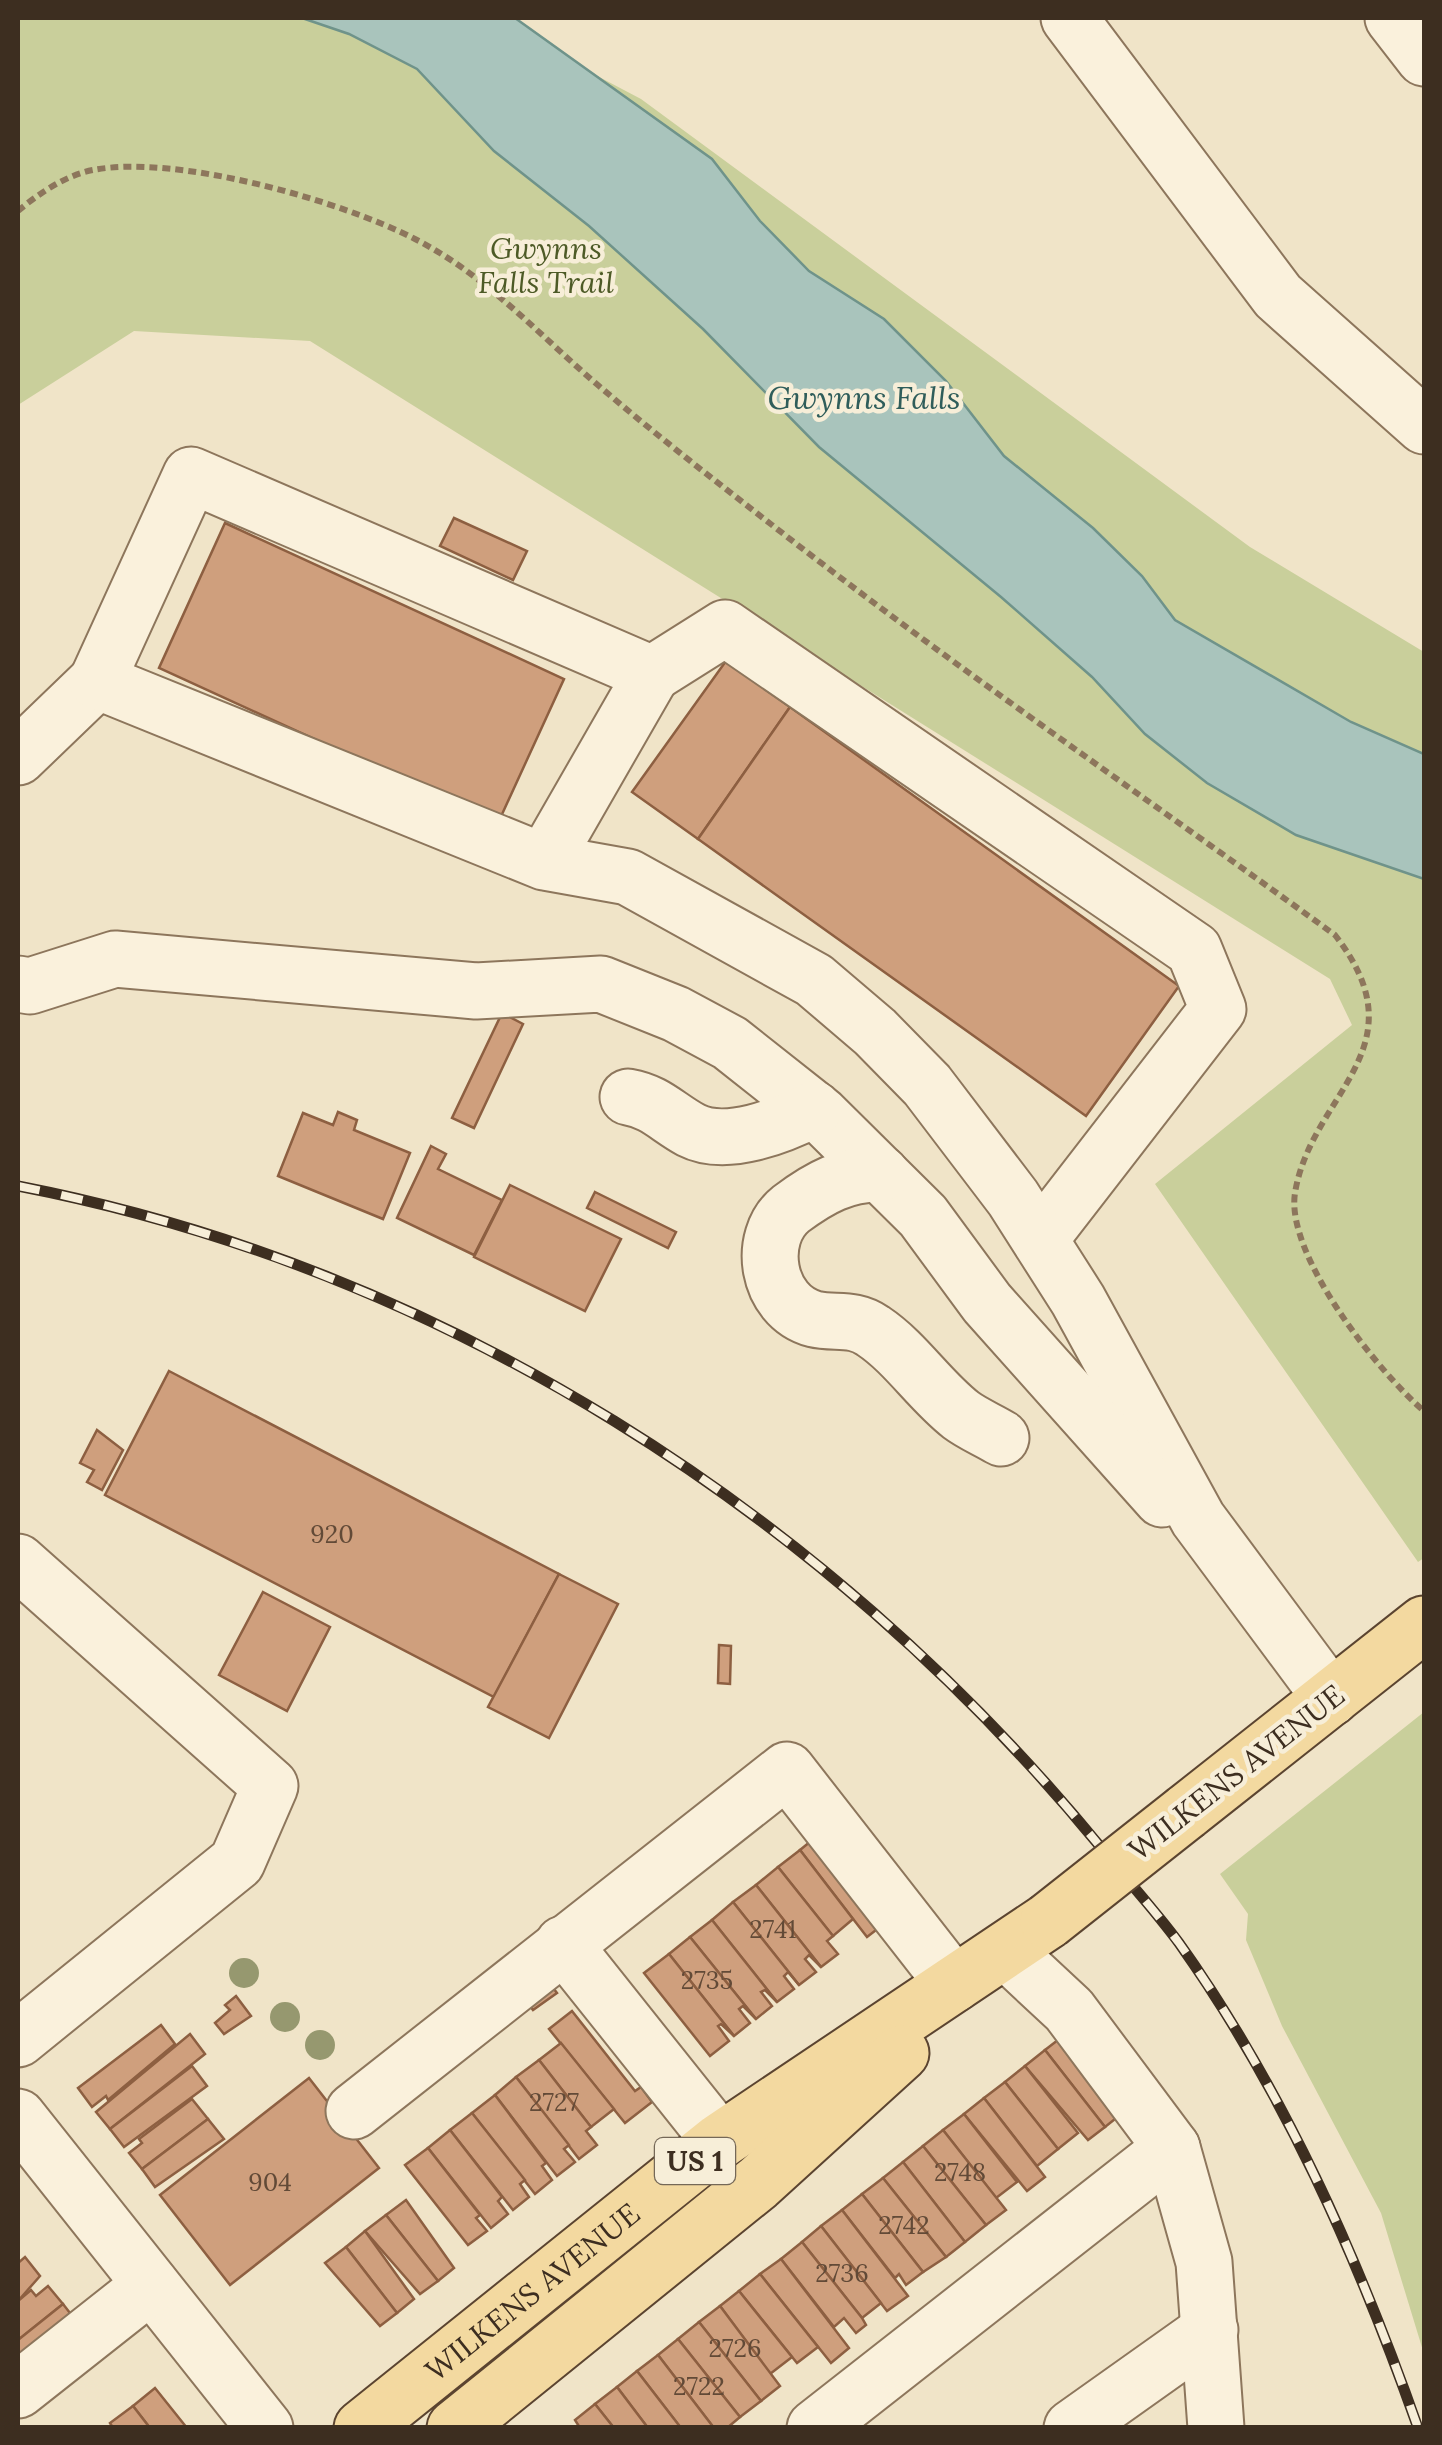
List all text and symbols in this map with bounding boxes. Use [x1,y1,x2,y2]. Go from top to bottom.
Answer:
park label: Gwynns Falls Trail [478,229,615,301]
water label: Gwynns Falls [767,377,961,418]
house number: 920 [310,1518,354,1550]
street label: WILKENS AVENUE [1120,1676,1352,1868]
house number: 2741 [749,1913,797,1945]
house number: 2735 [681,1964,733,1996]
house number: 2727 [529,2086,579,2118]
road number: US 1 [655,2138,735,2184]
house number: 2748 [934,2156,986,2188]
house number: 904 [248,2166,292,2198]
street label: WILKENS AVENUE [417,2194,647,2389]
house number: 2742 [878,2209,930,2241]
house number: 2736 [815,2257,869,2289]
house number: 2726 [709,2332,761,2364]
house number: 2722 [673,2370,725,2402]

